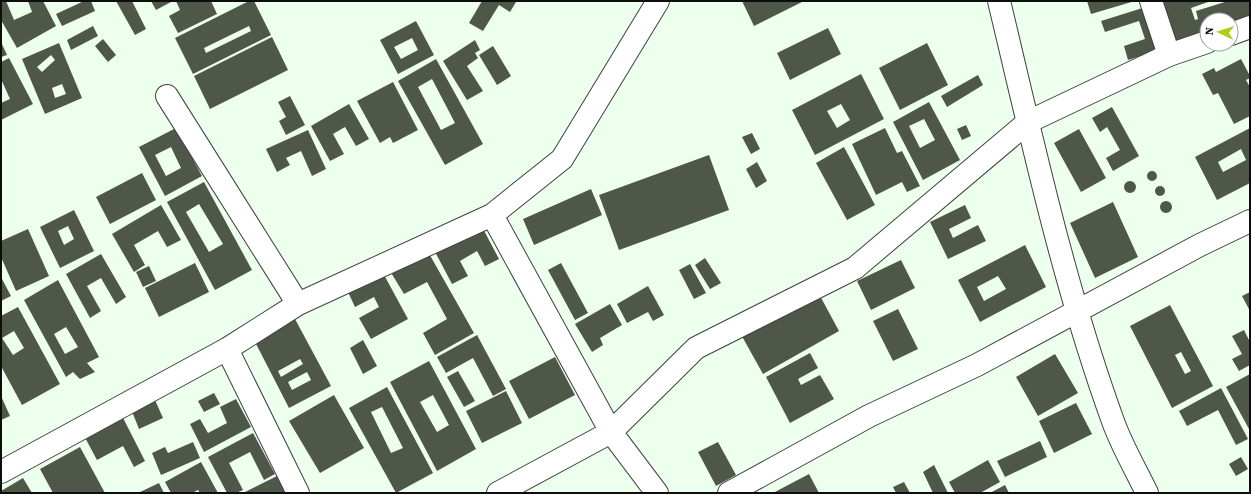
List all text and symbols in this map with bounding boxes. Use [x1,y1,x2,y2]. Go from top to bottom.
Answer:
north arrow [1199,12,1239,52]
text: N [1202,27,1217,36]

